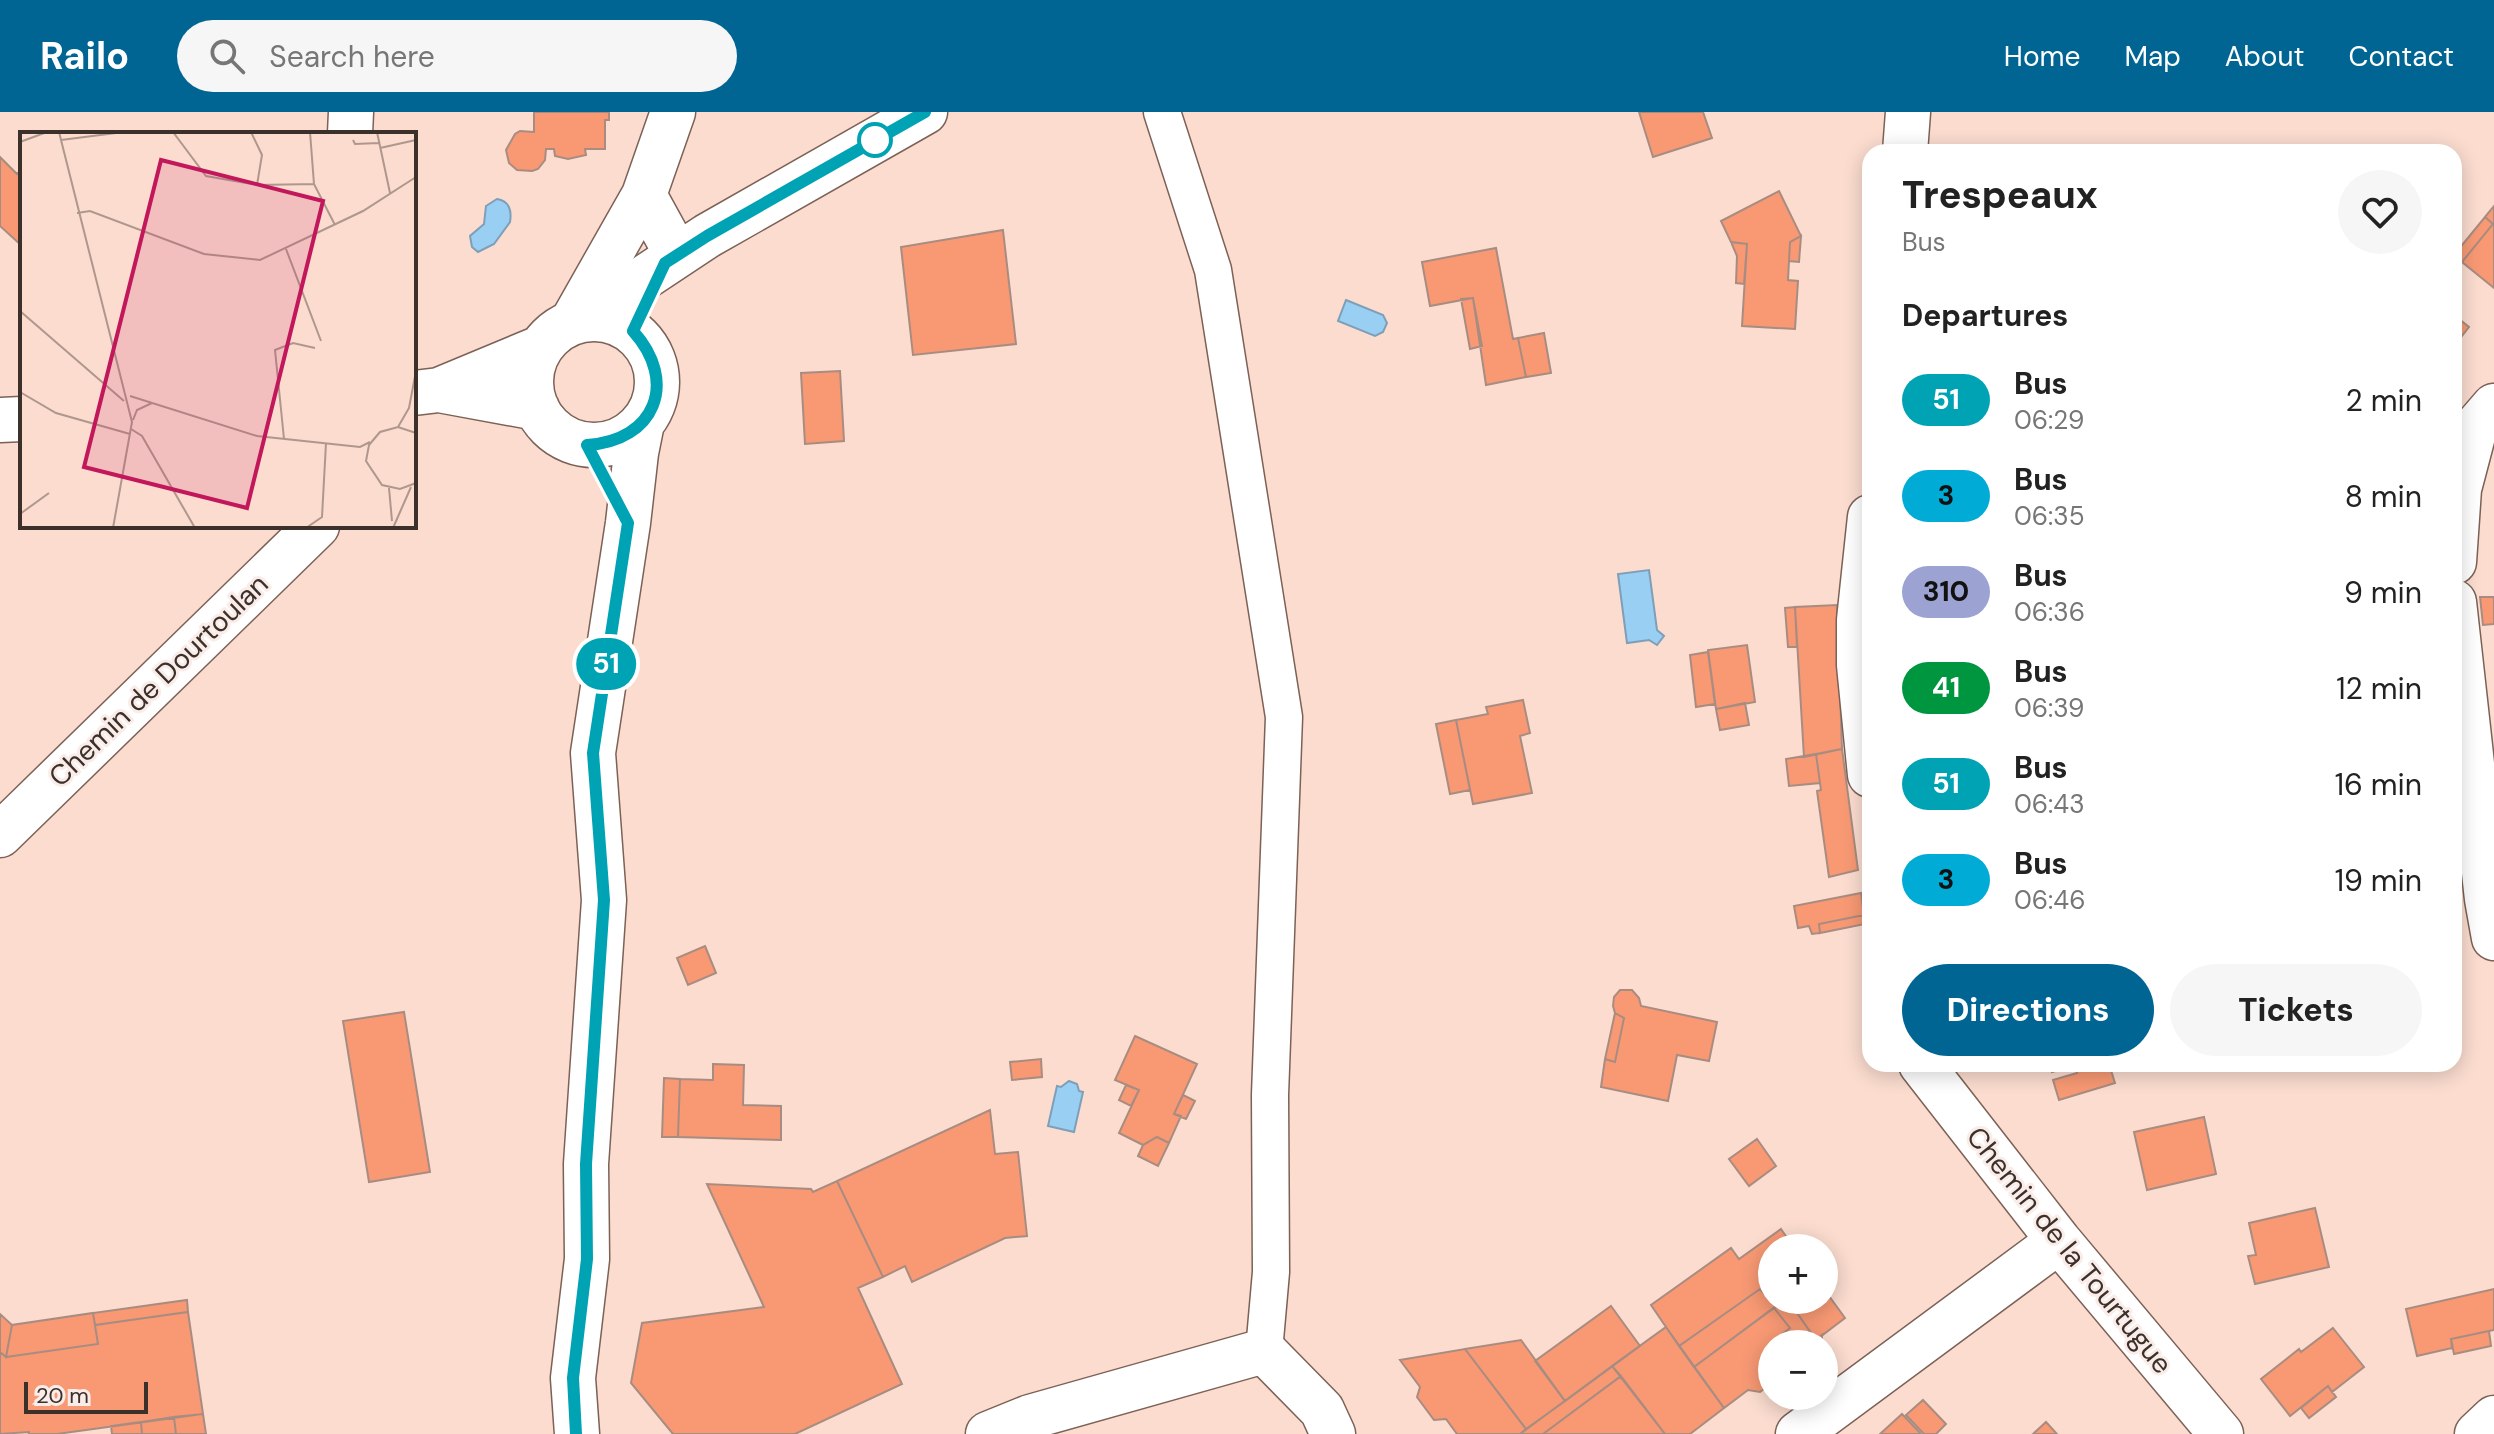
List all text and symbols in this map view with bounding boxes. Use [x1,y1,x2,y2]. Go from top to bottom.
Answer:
search box [177,20,737,92]
text: Railo [40,31,129,81]
icon: search [205,34,249,78]
text: Search here [269,37,435,76]
text: Home [2004,38,2080,75]
text: Map [2124,38,2181,75]
text: About [2225,38,2304,75]
text: Contact [2348,38,2454,75]
unlabelled marker [858,123,892,157]
inset map [20,132,416,528]
text: Trespeaux [1902,170,2098,220]
button: heart [2338,170,2422,254]
text: Bus [1902,225,1946,259]
text: Departures [1902,296,2068,335]
text: Bus [2014,364,2068,403]
text: 51 [1932,381,1960,418]
text: 2 min [2346,381,2422,420]
text: 06:29 [2014,403,2084,437]
text: Bus [2014,460,2068,499]
text: 3 [1938,477,1954,514]
text: 8 min [2345,477,2422,516]
text: 06:35 [2014,499,2085,533]
text: Bus [2014,556,2068,595]
street label: Chemin de Dourtoulan [41,566,276,795]
text: 310 [1923,573,1969,610]
text: 9 min [2344,573,2422,612]
text: 06:36 [2014,595,2085,629]
line badge: 51 [570,638,642,690]
text: 51 [592,645,620,682]
text: Bus [2014,652,2068,691]
text: 41 [1932,669,1960,706]
text: 12 min [2336,669,2422,708]
text: 06:39 [2014,691,2084,725]
text: Bus [2014,748,2068,787]
text: 51 [1932,765,1960,802]
text: 16 min [2335,765,2422,804]
text: 06:43 [2014,787,2085,821]
text: Bus [2014,844,2068,883]
text: 3 [1938,861,1954,898]
text: 19 min [2335,861,2422,900]
text: 06:46 [2014,883,2085,917]
button: Directions [1902,964,2154,1056]
button: Tickets [2170,964,2422,1056]
street label: Chemin de la Tourtugue [1958,1119,2181,1382]
map controls [1758,1234,1838,1410]
button: + [1758,1234,1838,1314]
button: − [1758,1330,1838,1410]
scale bar [24,1378,148,1414]
text: 20 m [36,1381,89,1410]

